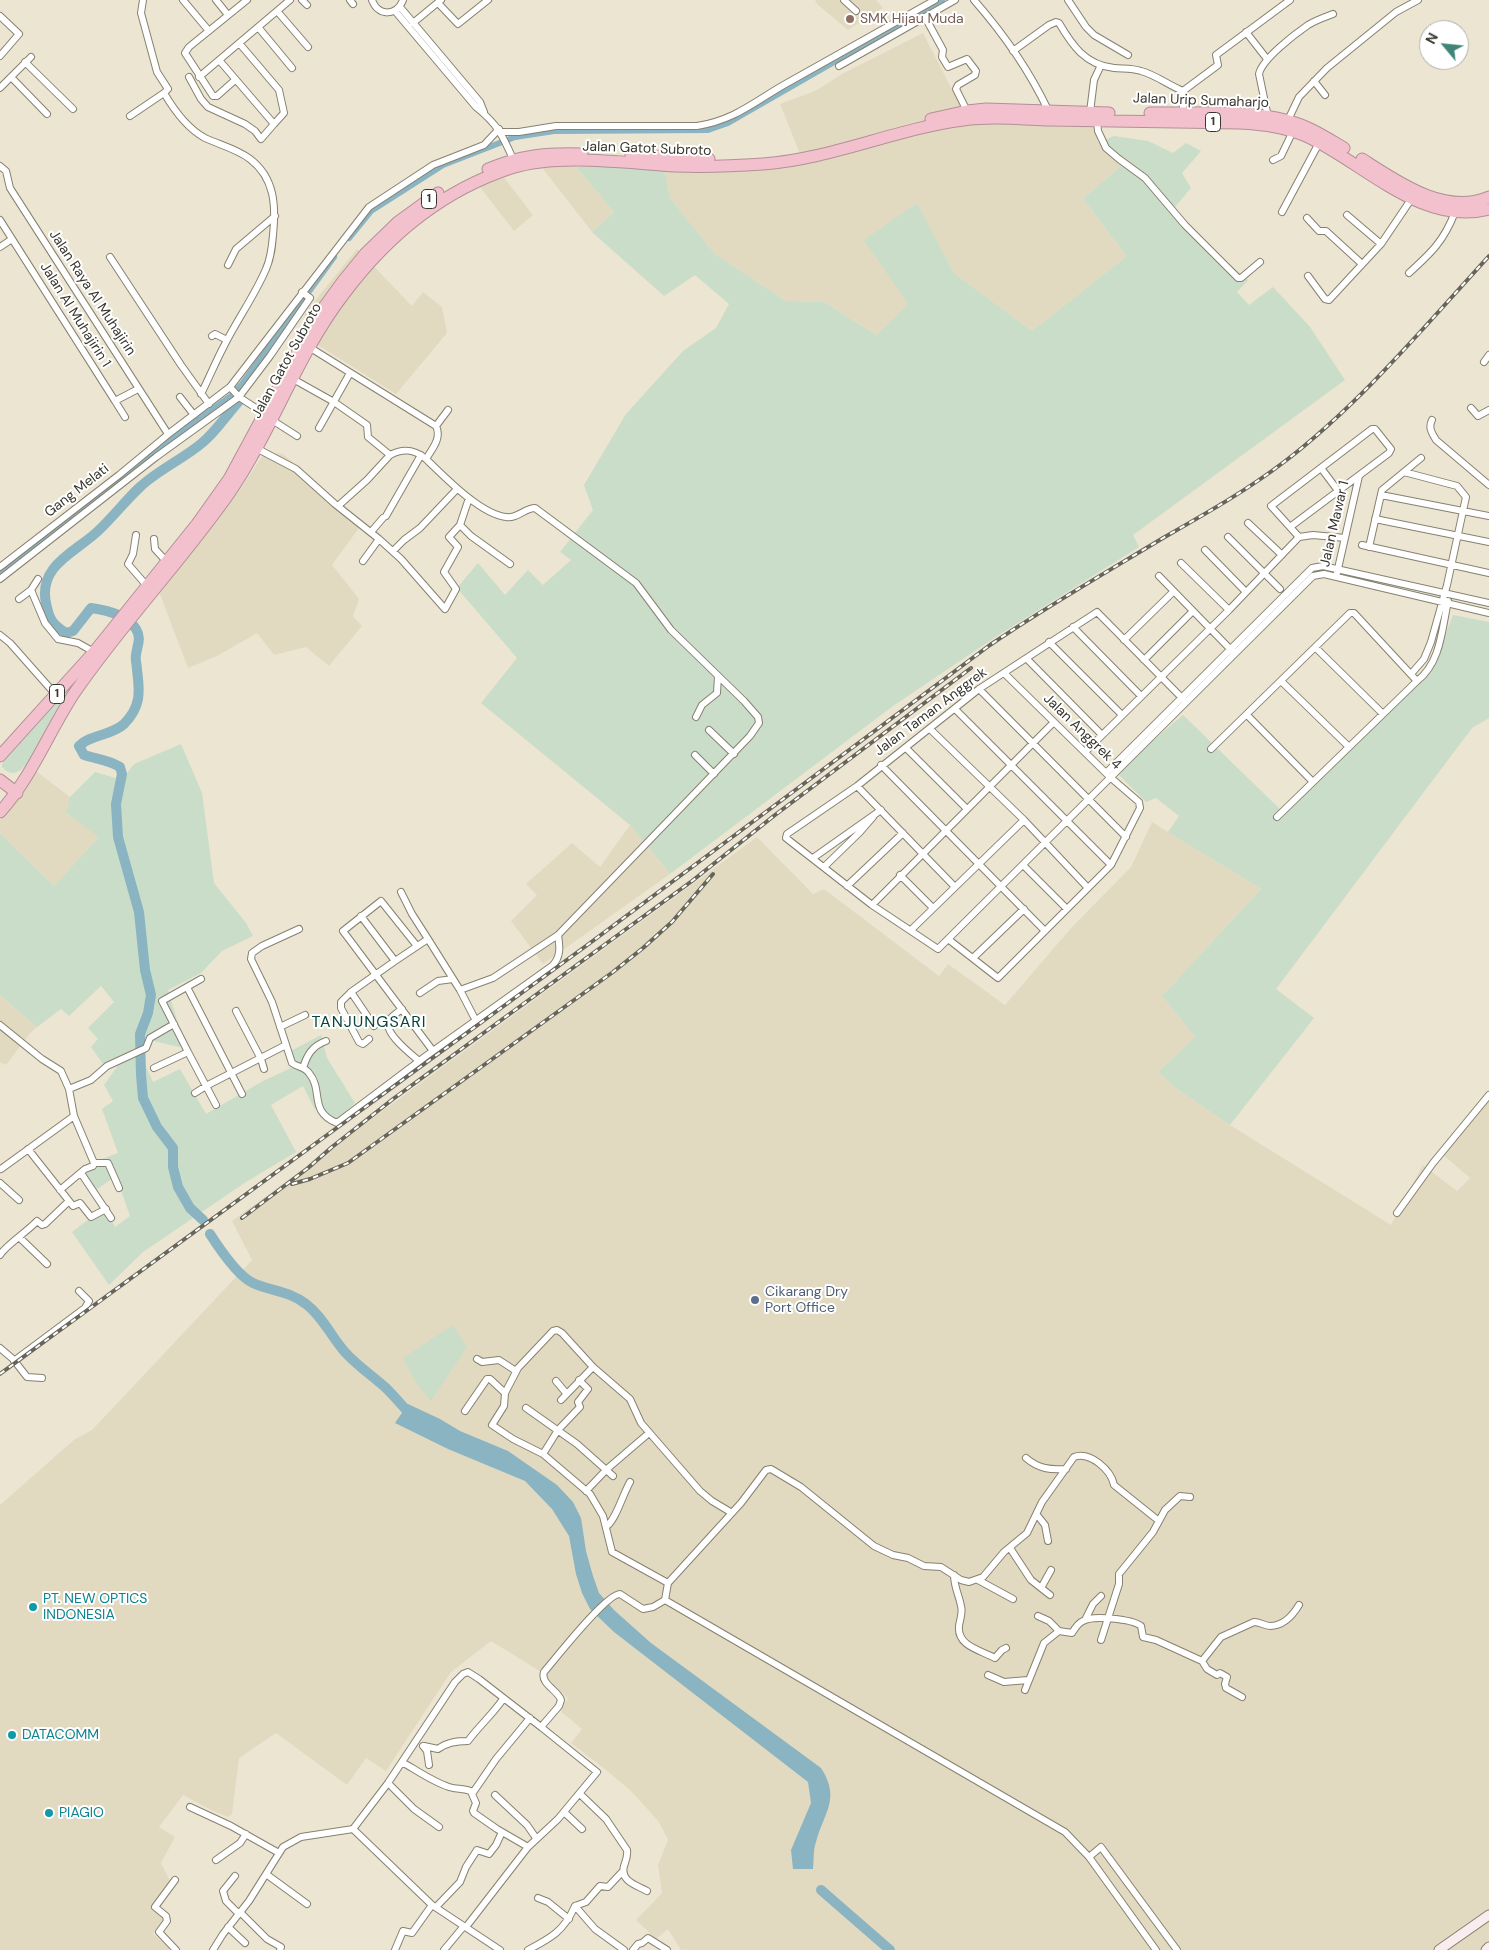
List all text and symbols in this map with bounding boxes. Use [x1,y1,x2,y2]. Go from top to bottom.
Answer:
place label: SMK Hijau Muda [860,11,964,27]
marker: SMK Hijau Muda [844,13,856,25]
north arrow [1419,20,1469,70]
text: N [1421,30,1442,47]
street label: Jalan Urip Sumaharjo [1133,90,1269,112]
road number: 1 [1206,112,1220,132]
street label: Jalan Gatot Subroto [582,138,712,160]
road number: 1 [422,190,436,208]
street label: Jalan Raya Al Muhajirin [45,227,139,359]
street label: Jalan Al Muhajirin 1 [36,260,114,370]
street label: Jalan Gatot Subroto [248,300,326,422]
street label: Gang Melati [42,461,112,521]
street label: Jalan Mawar 1 [1317,479,1353,569]
street label: Jalan Taman Anggrek [872,664,990,760]
road number: 1 [50,684,64,704]
street label: Jalan Anggrek 4 [1039,690,1125,774]
district label: TANJUNGSARI [310,1013,428,1033]
place label: Cikarang Dry Port Office [765,1284,848,1316]
marker: Cikarang Dry Port Office [749,1294,761,1306]
place label: PT. NEW OPTICS INDONESIA [43,1591,147,1624]
marker: PT. NEW OPTICS INDONESIA [27,1601,39,1613]
place label: DATACOMM [22,1727,99,1743]
marker: DATACOMM [6,1729,18,1741]
place label: PIAGIO [59,1805,104,1821]
marker: PIAGIO [43,1807,55,1819]

